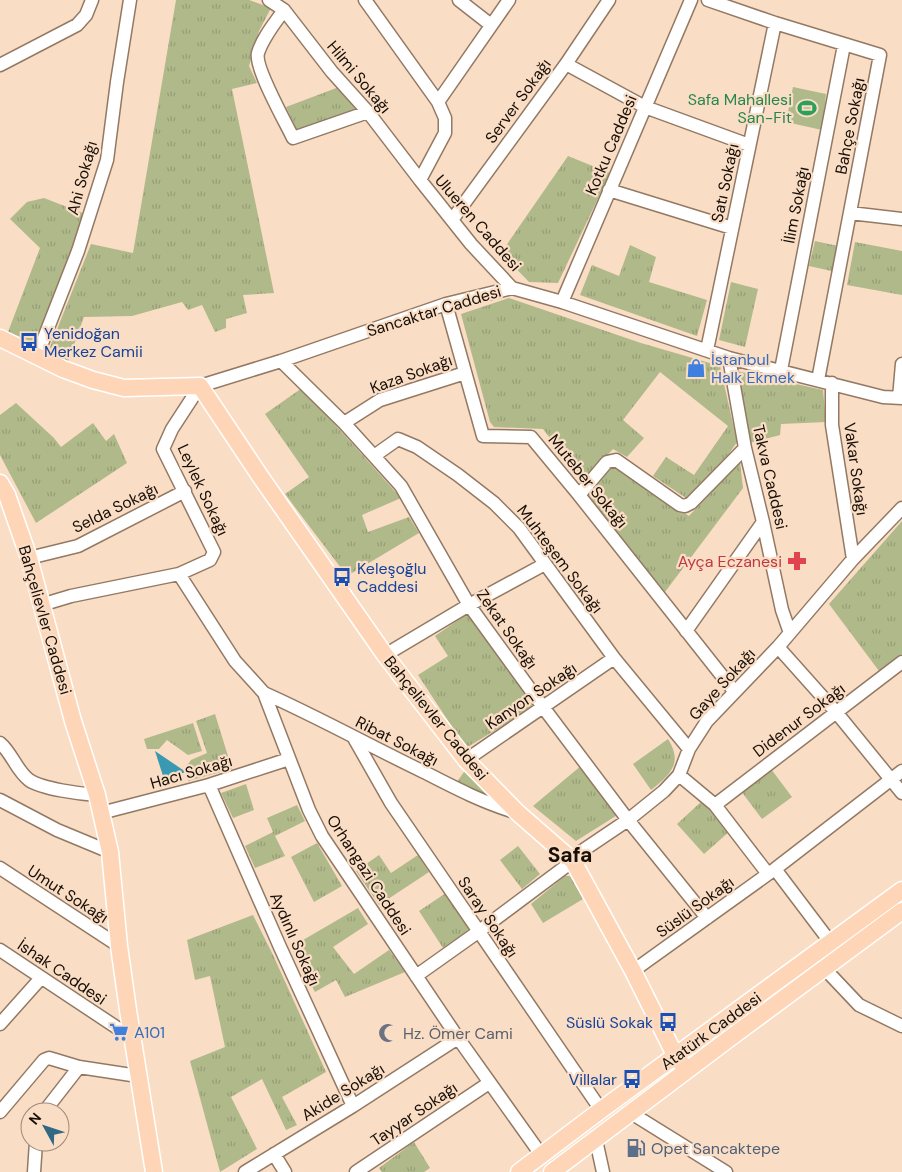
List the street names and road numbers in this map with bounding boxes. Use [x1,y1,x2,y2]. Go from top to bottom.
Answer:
street label: Hilmi Sokağı [322,36,396,118]
street label: Server Sokağı [480,55,556,147]
street label: Bahçe Sokağı [830,76,870,176]
street label: Kotku Caddesi [580,92,642,198]
street label: Ahi Sokağı [62,139,102,217]
street label: Satı Sokağı [706,142,744,224]
street label: İlim Sokağı [778,165,814,245]
street label: Ulueren Caddesi [430,170,526,276]
street label: Sancaktar Caddesi [364,281,504,341]
street label: Kaza Sokağı [367,349,455,399]
street label: Vakar Sokağı [839,421,873,517]
street label: Takva Caddesi [748,423,792,531]
street label: Muteber Sokağı [544,430,632,532]
street label: Leylek Sokağı [173,441,233,539]
street label: Selda Sokağı [69,478,161,538]
street label: Muhteşem Sokağı [512,501,608,617]
street label: Bahçelievler Caddesi [14,543,76,697]
street label: Zekat Sokağı [472,585,542,673]
street label: Gaye Sokağı [684,644,760,724]
street label: Bahçelievler Caddesi [379,651,493,785]
street label: Kanyon Sokağı [481,658,581,734]
street label: Didenur Sokağı [749,678,849,762]
street label: Ribat Sokağı [352,711,442,771]
street label: Hacı Sokağı [147,750,235,794]
street label: Orhangazi Caddesi [322,811,416,939]
street label: Umut Sokağı [24,860,112,928]
street label: Saray Sokağı [453,872,523,962]
street label: Süslü Sokağı [652,872,738,942]
street label: Aydınlı Sokağı [265,889,325,989]
street label: İshak Caddesi [13,934,111,1010]
street label: Atatürk Caddesi [656,987,766,1075]
street label: Akide Sokağı [298,1058,388,1126]
street label: Tayyar Sokağı [367,1077,461,1151]

